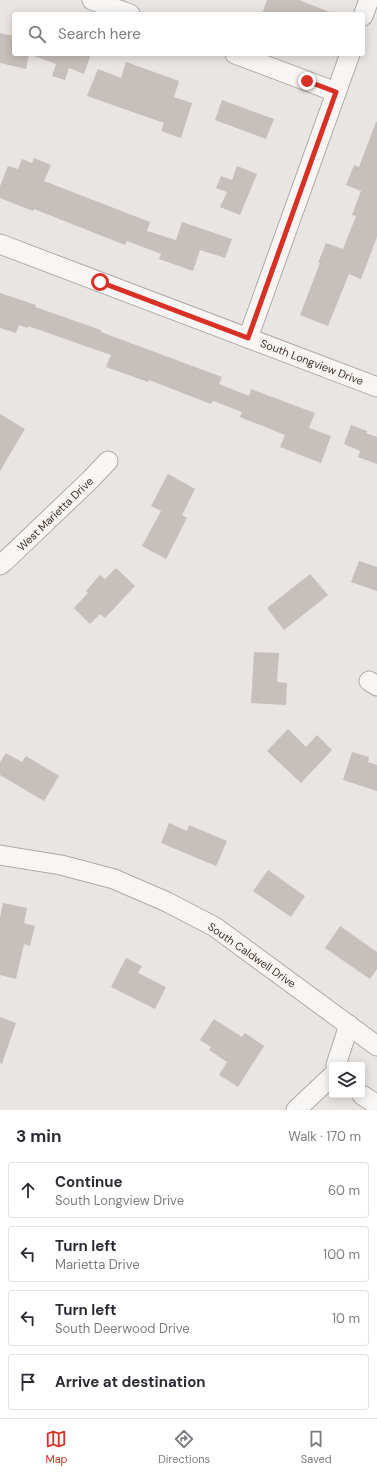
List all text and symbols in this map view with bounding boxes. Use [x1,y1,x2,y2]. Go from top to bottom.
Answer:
search box [12,12,365,56]
icon: search [26,23,48,45]
text: Search here [58,24,141,44]
route end [298,72,316,90]
route start [91,273,109,291]
street label: South Longview Drive [259,336,365,388]
street label: West Marietta Drive [14,474,96,554]
street label: South Caldwell Drive [205,919,299,991]
map controls [329,1062,365,1098]
button: layers [329,1062,365,1098]
text: 3 min [16,1125,61,1147]
text: Walk · 170 m [288,1128,361,1145]
text: Continue [55,1172,123,1192]
icon: ahead [17,1179,39,1201]
text: 60 m [328,1182,360,1199]
text: South Longview Drive [55,1192,184,1209]
text: Turn left [55,1236,116,1256]
icon: left [17,1243,39,1265]
text: 100 m [323,1246,360,1263]
text: Marietta Drive [55,1256,140,1273]
text: Turn left [55,1300,116,1320]
icon: left [17,1307,39,1329]
text: 10 m [332,1310,360,1327]
text: South Deerwood Drive [55,1320,190,1337]
icon: arrive [17,1371,39,1393]
text: Arrive at destination [55,1372,206,1392]
tab: Map [45,1428,68,1466]
tab: Directions [158,1428,210,1466]
tab: Saved [301,1428,332,1466]

